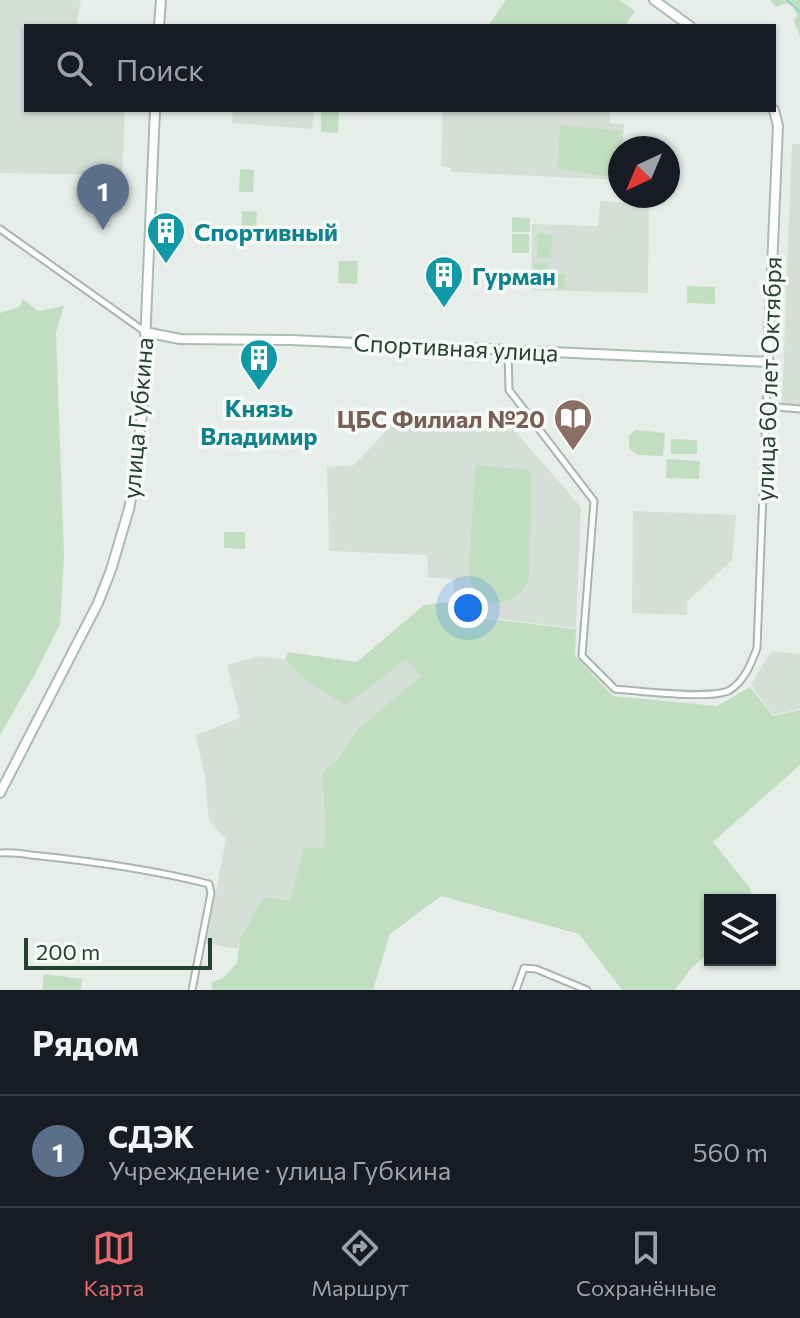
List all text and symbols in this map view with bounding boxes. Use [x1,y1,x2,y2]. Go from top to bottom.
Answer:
search box [24,24,776,112]
icon: search [52,46,96,90]
text: Поиск [116,50,204,87]
north arrow [608,136,680,208]
pin: 1 [77,164,129,230]
building icon: Спортивный [145,210,187,265]
place label: Спортивный [194,217,338,246]
building icon: Гурман [423,254,465,309]
street label: улица 60 лет Октября [749,256,787,502]
place label: Гурман [472,261,556,290]
street label: Спортивная улица [353,327,559,367]
street label: улица Губкина [115,336,159,500]
building icon: Князь Владимир [238,337,280,392]
place label: Князь Владимир [200,393,318,450]
library icon: ЦБС Филиал №20 [552,397,594,452]
place label: ЦБС Филиал №20 [337,404,545,433]
your location [448,588,488,628]
map controls [704,894,776,966]
button: layers [704,894,776,966]
scale bar [24,934,212,970]
text: 200 m [36,938,100,965]
text: Рядом [32,1021,139,1063]
text: СДЭК [108,1117,194,1154]
text: 1 [52,1136,64,1167]
text: 560 m [693,1136,768,1167]
text: Учреждение · улица Губкина [108,1154,451,1185]
tab: Карта [84,1226,144,1301]
tab: Маршрут [311,1226,409,1301]
tab: Сохранённые [576,1226,716,1301]

